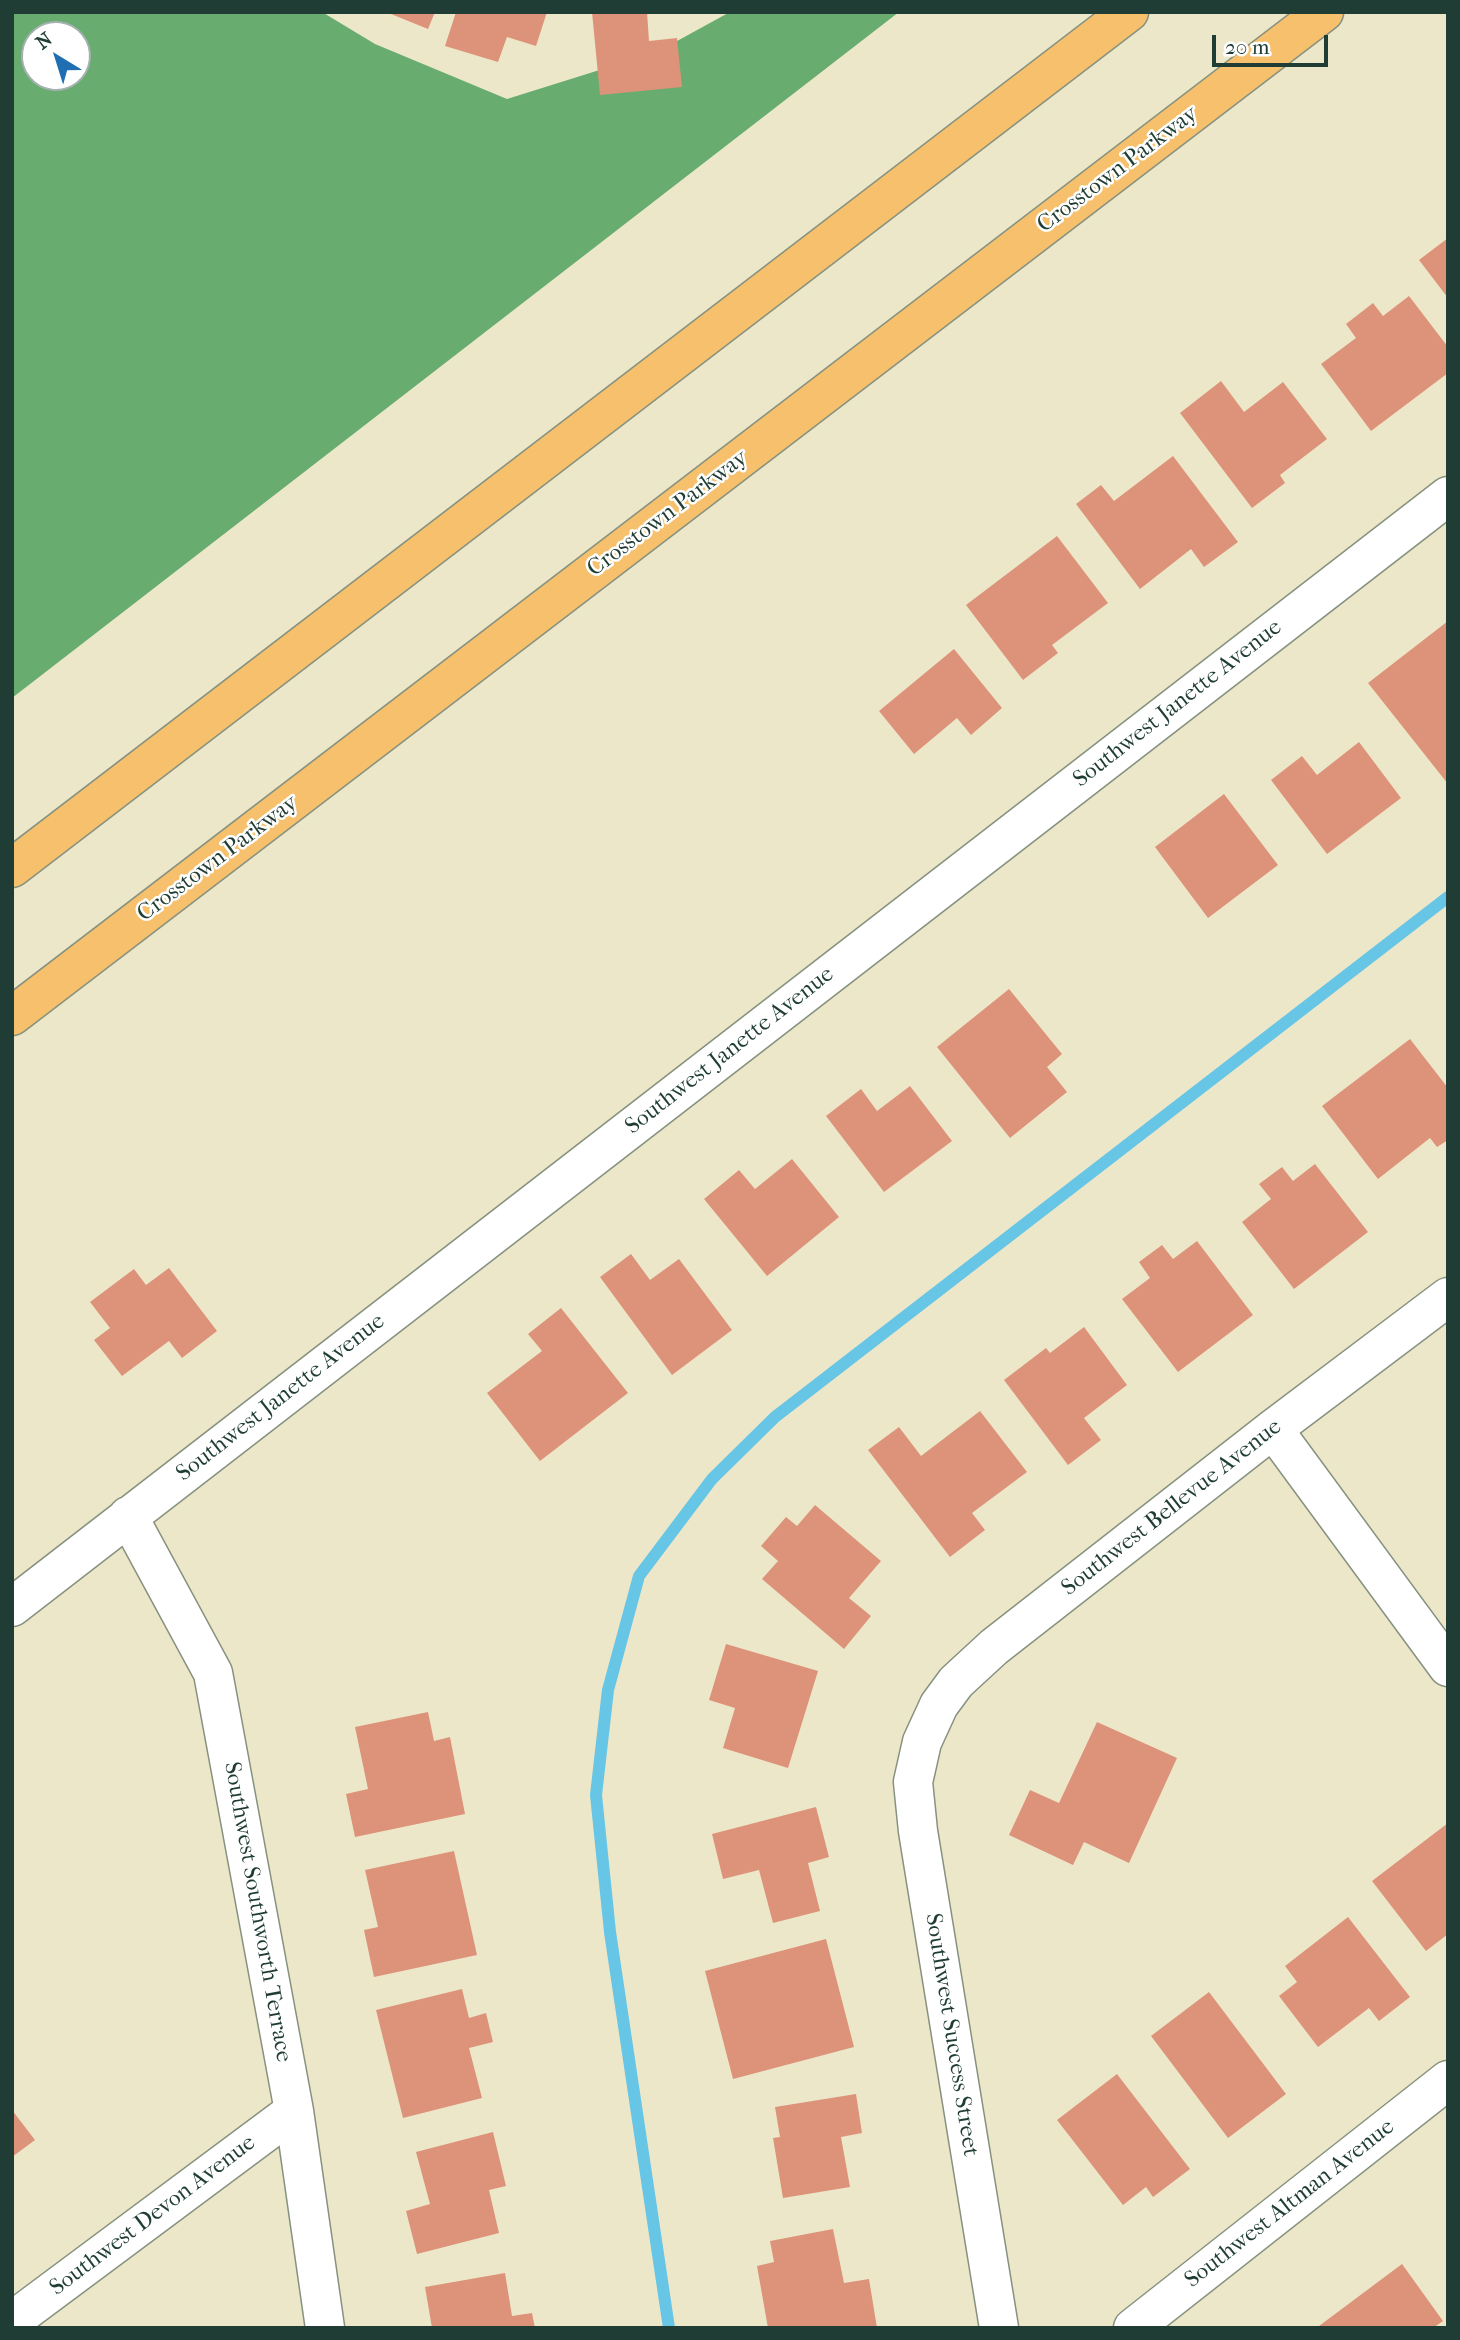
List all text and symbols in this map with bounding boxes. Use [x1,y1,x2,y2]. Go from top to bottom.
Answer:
north arrow [21,21,91,91]
scale bar [1215,21,1330,65]
text: N [32,28,57,54]
text: 20 m [1225,35,1269,59]
street label: Crosstown Parkway [1032,101,1204,239]
street label: Crosstown Parkway [582,445,754,583]
street label: Southwest Janette Avenue [1068,614,1288,794]
street label: Crosstown Parkway [132,790,304,928]
street label: Southwest Janette Avenue [620,961,840,1141]
street label: Southwest Janette Avenue [171,1308,391,1488]
street label: Southwest Bellevue Avenue [1057,1414,1287,1602]
street label: Southwest Southworth Terrace [217,1760,297,2064]
street label: Southwest Success Street [918,1912,984,2158]
street label: Southwest Altman Avenue [1180,2114,1400,2294]
street label: Southwest Devon Avenue [45,2130,261,2302]

